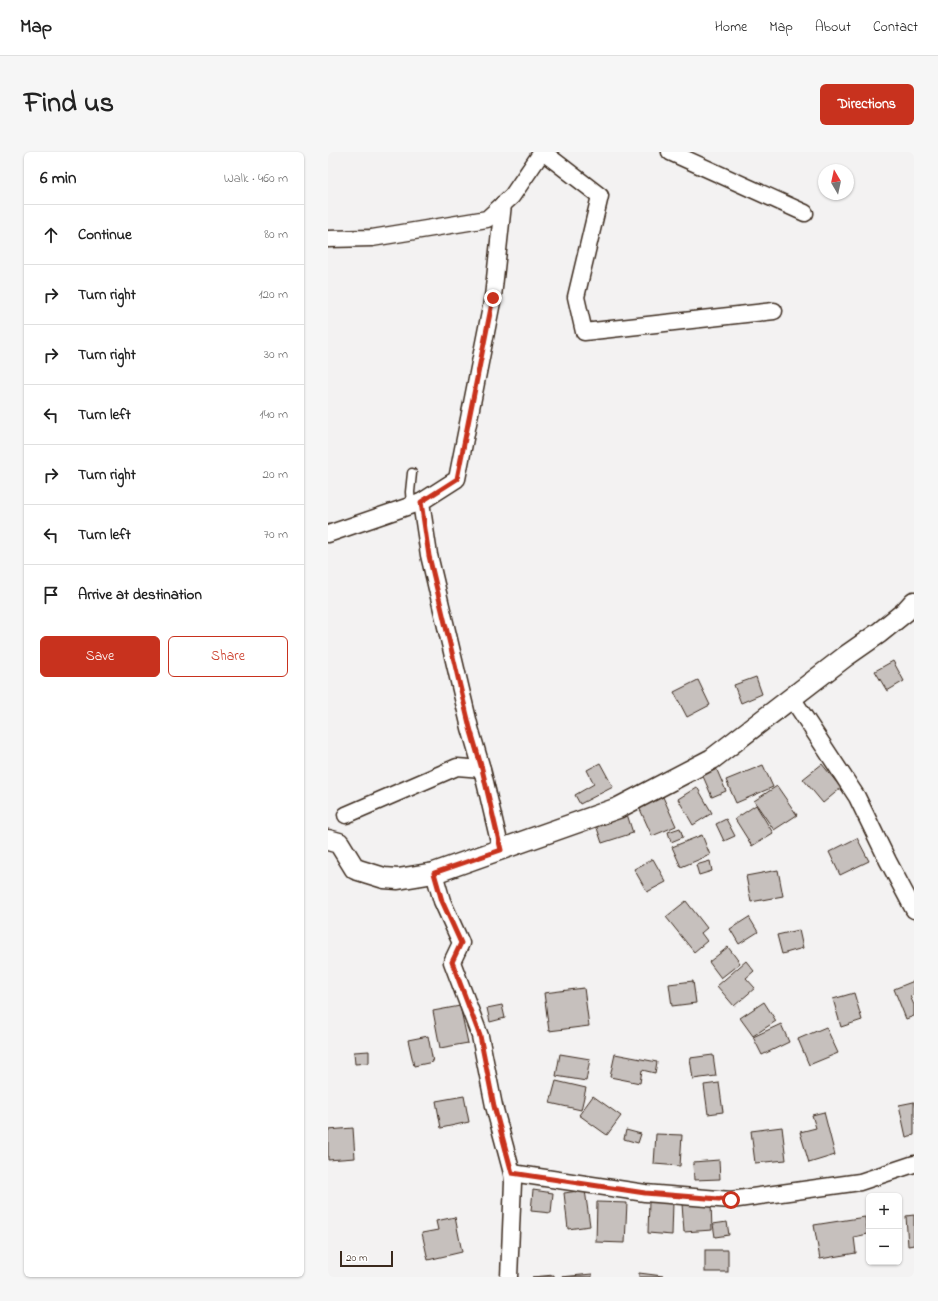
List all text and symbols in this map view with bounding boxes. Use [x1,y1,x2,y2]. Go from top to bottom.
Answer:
text: Map [20,14,52,41]
text: Home [715,17,747,38]
text: Map [769,17,793,38]
text: About [815,17,851,38]
text: Contact [873,17,918,38]
text: Find us [24,84,114,125]
button: Directions [820,84,914,125]
north arrow [818,164,854,200]
text: 6 min [40,166,76,191]
text: Walk · 460 m [224,169,288,188]
icon: ahead [40,224,62,246]
text: Continue [78,224,132,246]
text: 80 m [264,225,288,244]
icon: right [40,284,62,306]
text: Turn right [78,284,136,306]
text: 120 m [258,285,288,304]
route end [484,289,502,307]
icon: right [40,344,62,366]
text: Turn right [78,344,136,366]
text: 30 m [264,345,288,364]
icon: left [40,404,62,426]
text: Turn left [78,404,131,426]
text: 140 m [260,405,288,424]
icon: right [40,464,62,486]
text: Turn right [78,464,136,486]
text: 20 m [263,465,288,484]
icon: left [40,524,62,546]
text: Turn left [78,524,131,546]
text: 70 m [264,525,288,544]
icon: arrive [40,584,62,606]
text: Arrive at destination [78,584,202,606]
button: Save [40,636,160,677]
button: Share [168,636,288,677]
route start [722,1191,740,1209]
map controls [866,1193,902,1265]
button: + [866,1193,902,1229]
button: − [866,1229,902,1265]
scale bar [340,1249,393,1268]
text: 20 m [346,1250,368,1266]

